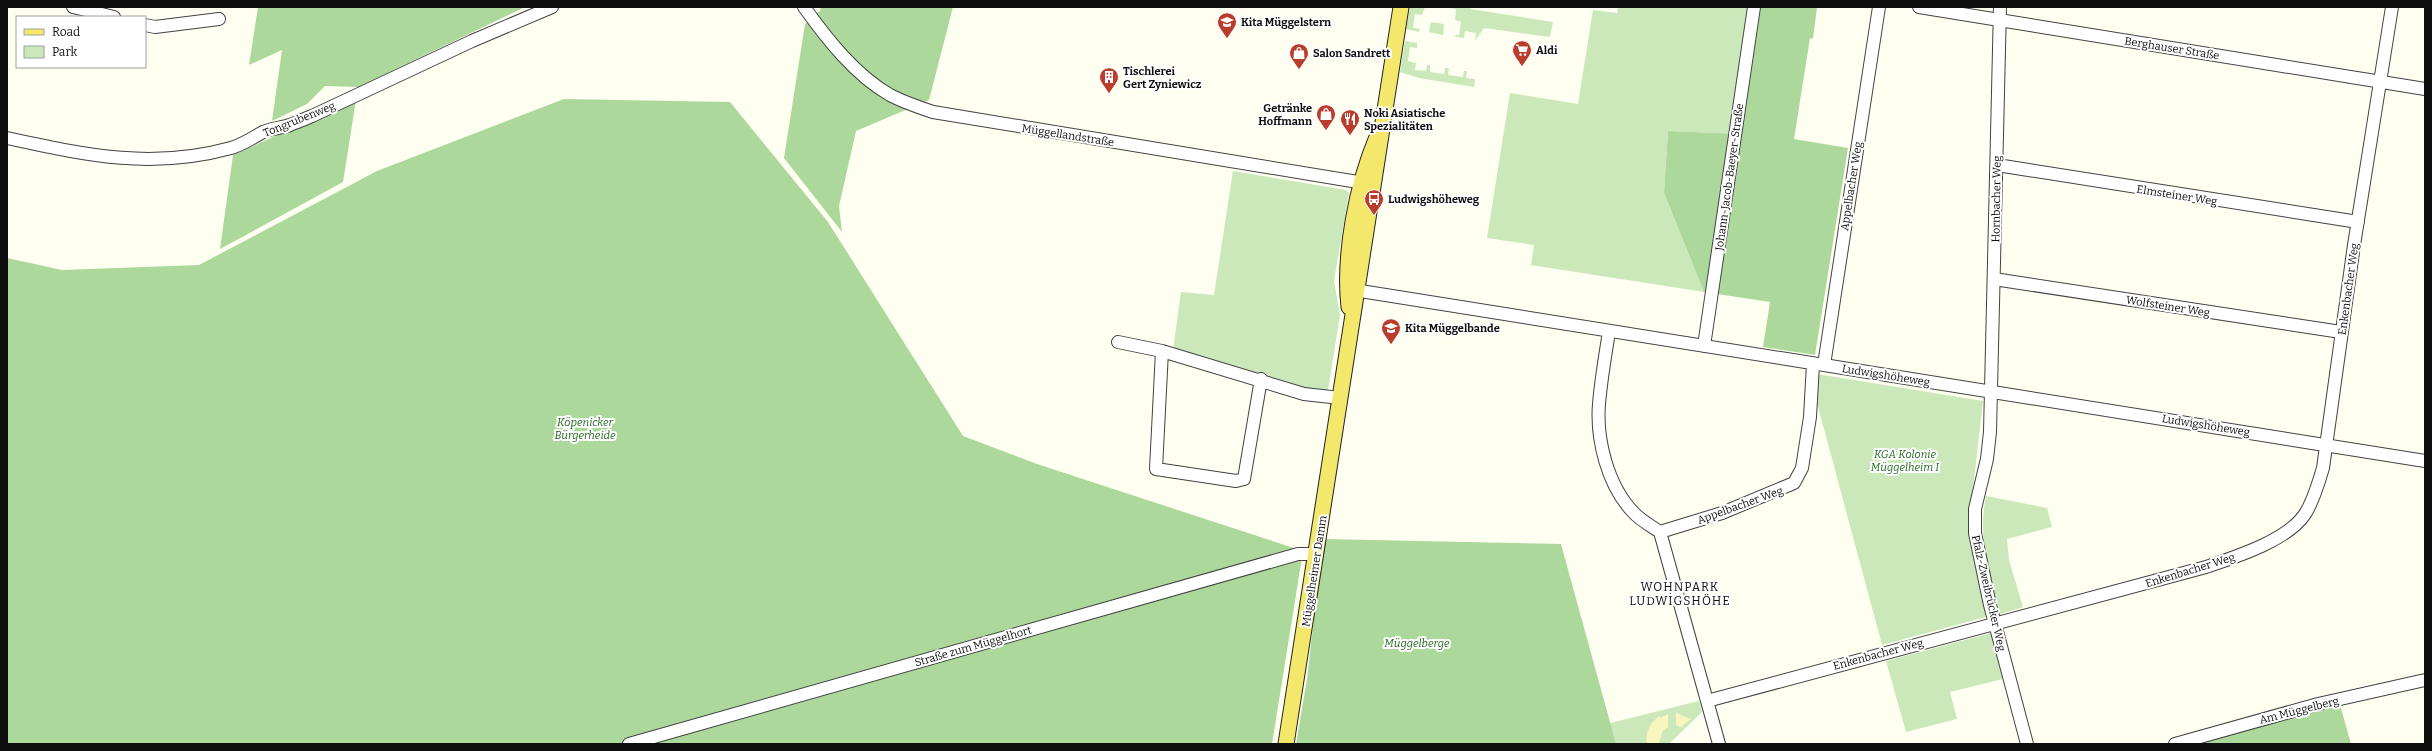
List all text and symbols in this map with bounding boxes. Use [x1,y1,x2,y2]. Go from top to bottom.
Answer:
school or university icon: Kita Müggelstern [1216,11,1238,39]
legend [16,16,146,68]
place label: Kita Müggelstern [1241,16,1331,29]
text: Road [52,25,80,39]
street label: Berghauser Straße [2124,35,2220,62]
supermarket icon: Aldi [1511,39,1533,67]
shop icon: Salon Sandrett [1288,42,1310,70]
place label: Aldi [1536,44,1558,57]
text: Park [52,45,78,59]
place label: Salon Sandrett [1313,47,1391,60]
place label: Tischlerei Gert Zyniewicz [1123,65,1202,91]
building icon: Tischlerei Gert Zyniewicz [1098,66,1120,94]
street label: Tongrubenweg [261,99,337,140]
place label: Getränke Hoffmann [1258,102,1312,128]
shop icon: Getränke Hoffmann [1315,103,1337,131]
street label: Johann-Jacob-Baeyer-Straße [1713,103,1746,252]
place label: Noki Asiatische Spezialitäten [1364,107,1445,133]
restaurant icon: Noki Asiatische Spezialitäten [1339,108,1361,136]
street label: Müggellandstraße [1021,122,1115,149]
street label: Appelbacher Weg [1838,140,1865,232]
street label: Hornbacher Weg [1989,155,2004,243]
street label: Elmsteiner Weg [2136,183,2218,208]
bus stop icon: Ludwigshöheweg [1363,188,1385,216]
place label: Ludwigshöheweg [1388,193,1480,206]
street label: Enkenbacher Weg [2336,242,2361,336]
street label: Wolfsteiner Weg [2125,293,2211,320]
school or university icon: Kita Müggelbande [1380,317,1402,345]
place label: Kita Müggelbande [1405,322,1500,335]
street label: Ludwigshöheweg [1841,362,1931,389]
street label: Ludwigshöheweg [2161,412,2251,439]
park label: Köpenicker Bürgerheide [554,416,616,442]
park label: KGA Kolonie Müggelheim I [1871,448,1940,474]
street label: Appelbacher Weg [1696,484,1785,527]
street label: Müggelheimer Damm [1299,514,1330,628]
street label: Pfalz-Zweibrücker Weg [1969,534,2008,653]
street label: Enkenbacher Weg [2144,551,2236,590]
district label: WOHNPARK LUDWIGSHÖHE [1629,580,1731,608]
street label: Straße zum Müggelhort [913,624,1033,669]
street label: Enkenbacher Weg [1832,636,1925,673]
park label: Müggelberge [1384,637,1450,650]
street label: Am Müggelberg [2258,694,2340,727]

